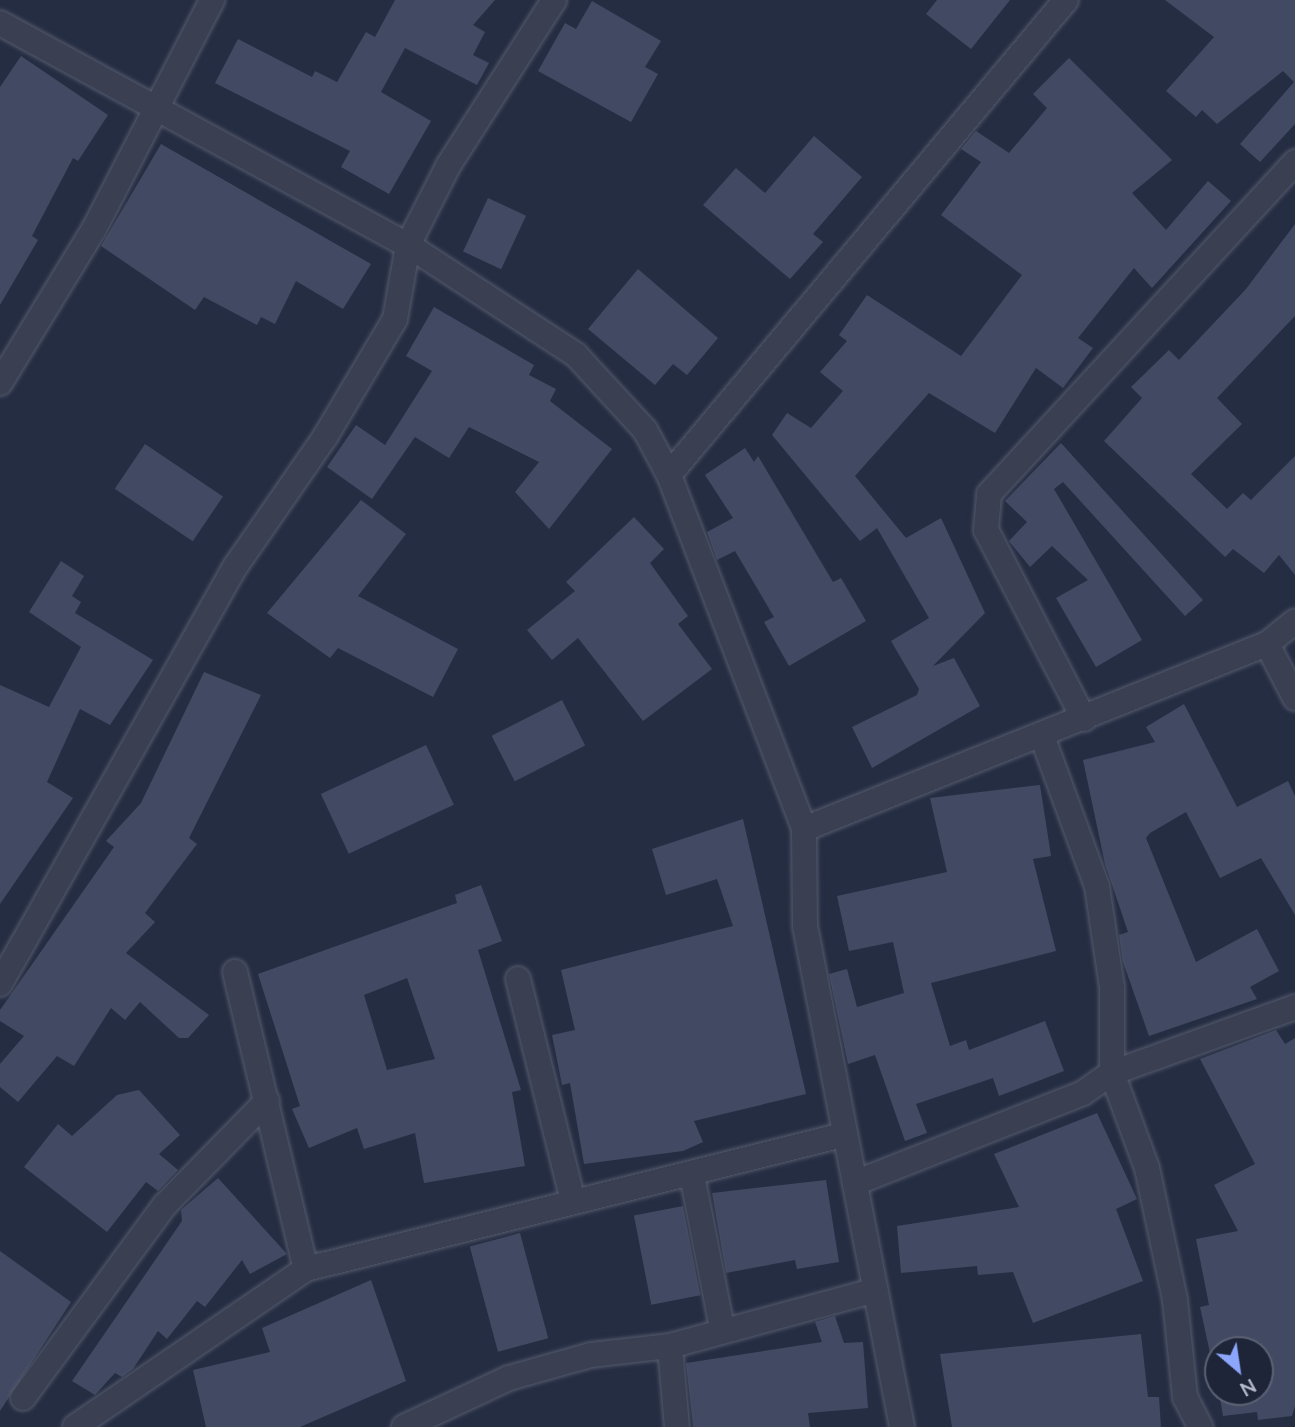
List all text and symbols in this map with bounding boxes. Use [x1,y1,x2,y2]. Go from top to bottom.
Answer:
north arrow [1204,1336,1274,1406]
text: N [1236,1374,1260,1402]

